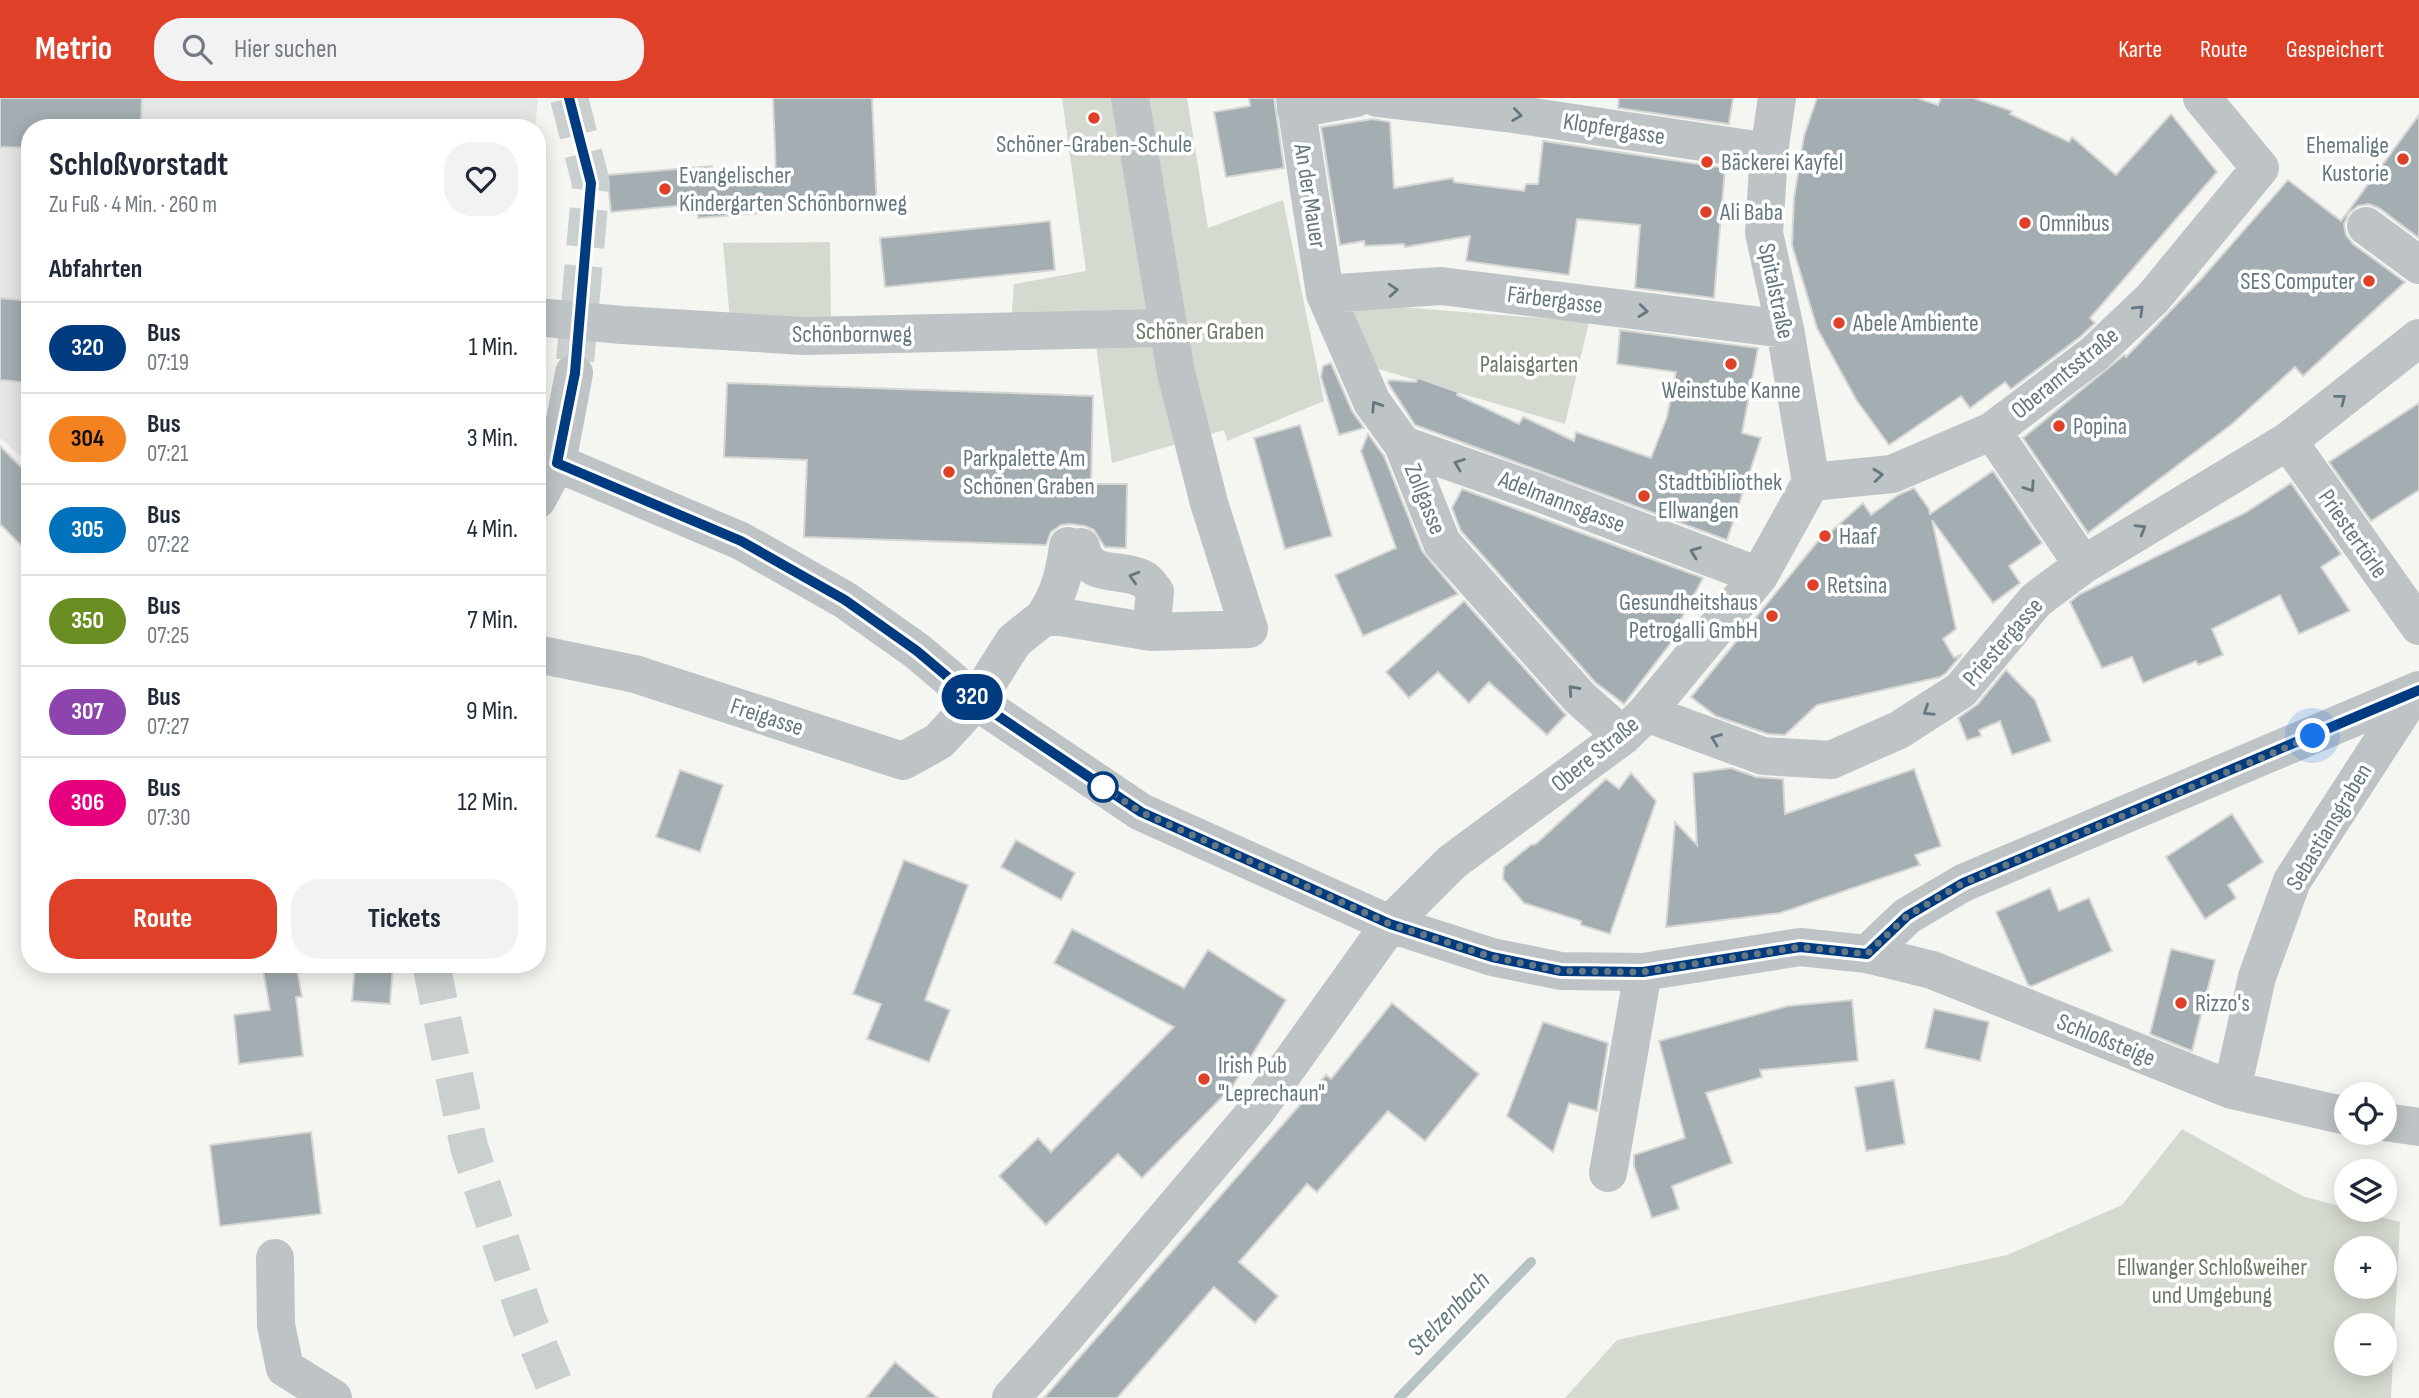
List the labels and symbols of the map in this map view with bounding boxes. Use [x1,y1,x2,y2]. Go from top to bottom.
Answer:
one-way arrow [1511,107,1523,122]
street label: Klopfergasse [1561,107,1667,151]
marker: Schöner-Graben-Schule [1086,110,1102,126]
place label: Schöner-Graben-Schule [996,130,1192,159]
place label: Ehemalige Kustorie [2306,131,2389,188]
street label: An der Mauer [1287,141,1333,250]
place label: Bäckerei Kayfel [1721,148,1843,177]
marker: Ehemalige Kustorie [2395,151,2411,167]
marker: Bäckerei Kayfel [1699,154,1715,170]
place label: Evangelischer Kindergarten Schönbornweg [679,161,907,218]
marker: Evangelischer Kindergarten Schönbornweg [657,181,673,197]
place label: Ali Baba [1719,198,1783,227]
marker: Ali Baba [1698,204,1714,220]
place label: Omnibus [2039,209,2110,238]
marker: Omnibus [2017,215,2033,231]
street label: Spitalstraße [1752,241,1800,341]
place label: SES Computer [2240,267,2355,296]
marker: SES Computer [2361,273,2377,289]
street label: Färbergasse [1506,280,1604,320]
one-way arrow [1387,282,1398,297]
one-way arrow [1637,304,1649,319]
one-way arrow [2131,306,2144,319]
place label: Abele Ambiente [1852,309,1979,338]
marker: Abele Ambiente [1831,315,1847,331]
park label: Schöner Graben [1136,317,1264,346]
street label: Schönbornweg [792,320,912,349]
street label: Oberamtsstraße [2005,321,2125,425]
park label: Palaisgarten [1480,350,1578,379]
marker: Weinstube Kanne [1723,356,1739,372]
place label: Weinstube Kanne [1661,376,1801,405]
one-way arrow [2334,395,2346,408]
one-way arrow [1371,401,1384,414]
place label: Popina [2073,412,2127,441]
marker: Popina [2051,418,2067,434]
place label: Parkpalette Am Schönen Graben [963,444,1095,501]
one-way arrow [1454,458,1466,472]
street label: Zollgasse [1398,460,1452,538]
marker: Parkpalette Am Schönen Graben [941,464,957,480]
street label: Adelmannsgasse [1494,464,1629,539]
place label: Stadtbibliothek Ellwangen [1658,468,1782,525]
one-way arrow [1873,468,1884,483]
one-way arrow [2022,479,2034,492]
street label: Priestertörle [2312,484,2394,584]
marker: Stadtbibliothek Ellwangen [1636,488,1652,504]
place label: Haaf [1839,522,1878,551]
one-way arrow [2134,524,2147,537]
marker: Haaf [1817,528,1833,544]
one-way arrow [1690,546,1702,560]
one-way arrow [1128,571,1140,586]
place label: Retsina [1827,571,1887,600]
marker: Retsina [1805,577,1821,593]
place label: Gesundheitshaus Petrogalli GmbH [1619,588,1758,645]
street label: Priestergasse [1957,592,2049,692]
marker: Gesundheitshaus Petrogalli GmbH [1764,608,1780,624]
line badge: 320 [932,674,1012,720]
one-way arrow [1569,685,1581,698]
street label: Freigasse [727,692,807,742]
one-way arrow [1923,703,1936,716]
street label: Obere Straße [1545,710,1645,798]
your location [2295,718,2330,753]
one-way arrow [1710,733,1722,747]
street label: Sebastiansgraben [2280,758,2378,896]
unlabelled marker [1088,772,1118,802]
place label: Rizzo's [2195,989,2250,1018]
marker: Rizzo's [2173,995,2189,1011]
street label: Schloßsteige [2053,1007,2159,1073]
place label: Irish Pub "Leprechaun" [1218,1051,1325,1108]
marker: Irish Pub "Leprechaun" [1196,1071,1212,1087]
park label: Ellwanger Schloßweiher und Umgebung [2117,1253,2307,1310]
water label: Stelzenbach [1401,1265,1497,1363]

